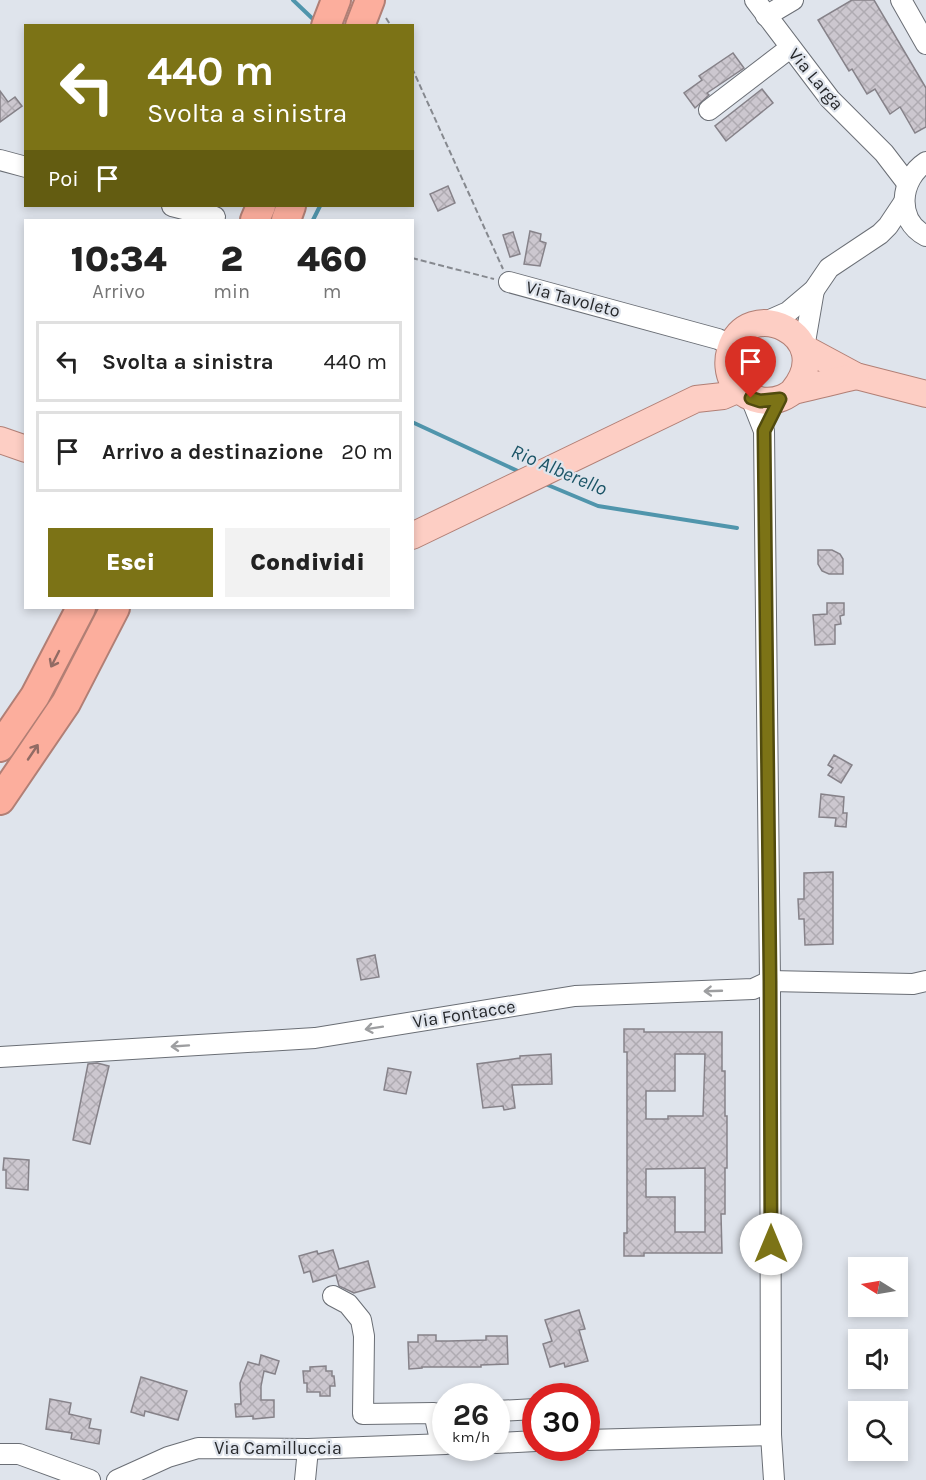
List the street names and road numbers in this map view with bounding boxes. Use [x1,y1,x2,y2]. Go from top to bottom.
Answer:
street label: Via Larga [784,43,848,115]
street label: Via Tavoleto [523,276,623,322]
street label: Via Fontacce [411,995,517,1033]
street label: Via Camilluccia [214,1437,342,1459]

